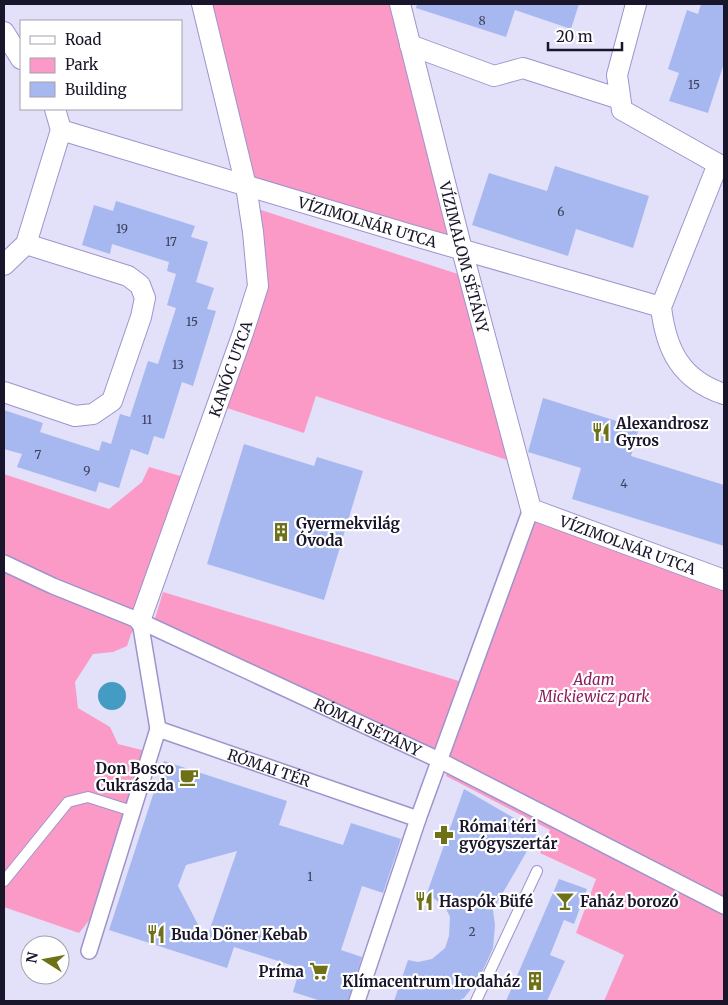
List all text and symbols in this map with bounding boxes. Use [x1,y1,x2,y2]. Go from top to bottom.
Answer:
house number: 8 [478,13,486,28]
legend [20,20,182,110]
scale bar [548,20,622,52]
text: 20 m [556,27,593,46]
text: Road [65,30,101,49]
text: Park [65,55,99,74]
house number: 15 [688,77,700,92]
text: Building [65,80,127,99]
street label: VÍZIMALOM SÉTÁNY [435,178,493,335]
street label: VÍZIMOLNÁR UTCA [295,192,440,251]
house number: 6 [557,204,565,219]
house number: 19 [116,221,128,236]
house number: 17 [165,234,177,249]
house number: 15 [186,314,198,329]
street label: KANÓC UTCA [204,318,256,419]
house number: 13 [172,357,184,372]
house number: 11 [142,412,153,427]
place label: Alexandrosz Gyros [615,414,709,450]
restaurant icon: Alexandrosz Gyros [590,421,612,443]
house number: 7 [35,447,42,462]
house number: 9 [83,463,91,478]
house number: 4 [620,476,628,491]
street label: VÍZIMOLNÁR UTCA [556,511,699,579]
place label: Gyermekvilág Óvoda [296,514,401,550]
building icon: Gyermekvilág Óvoda [270,521,292,543]
park label: Adam Mickiewicz park [538,670,650,706]
street label: RÓMAI SÉTÁNY [311,694,425,760]
street label: RÓMAI TÉR [225,744,313,791]
place label: Don Bosco Cukrászda [96,759,175,795]
cafe icon: Don Bosco Cukrászda [178,766,200,788]
place label: Római téri gyógyszertár [459,817,557,853]
pharmacy icon: Római téri gyógyszertár [433,824,455,846]
house number: 1 [307,869,313,884]
restaurant icon: Haspók Büfé [413,890,435,912]
bar icon: Faház borozó [554,890,576,912]
place label: Haspók Büfé [439,892,533,911]
place label: Faház borozó [580,892,678,911]
restaurant icon: Buda Döner Kebab [145,923,167,945]
house number: 2 [468,924,476,939]
place label: Buda Döner Kebab [171,925,307,944]
north arrow [20,935,70,985]
text: N [22,950,42,965]
supermarket icon: Príma [308,960,330,982]
place label: Príma [259,962,305,981]
building icon: Klímacentrum Irodaház [524,970,546,992]
place label: Klímacentrum Irodaház [342,972,520,991]

